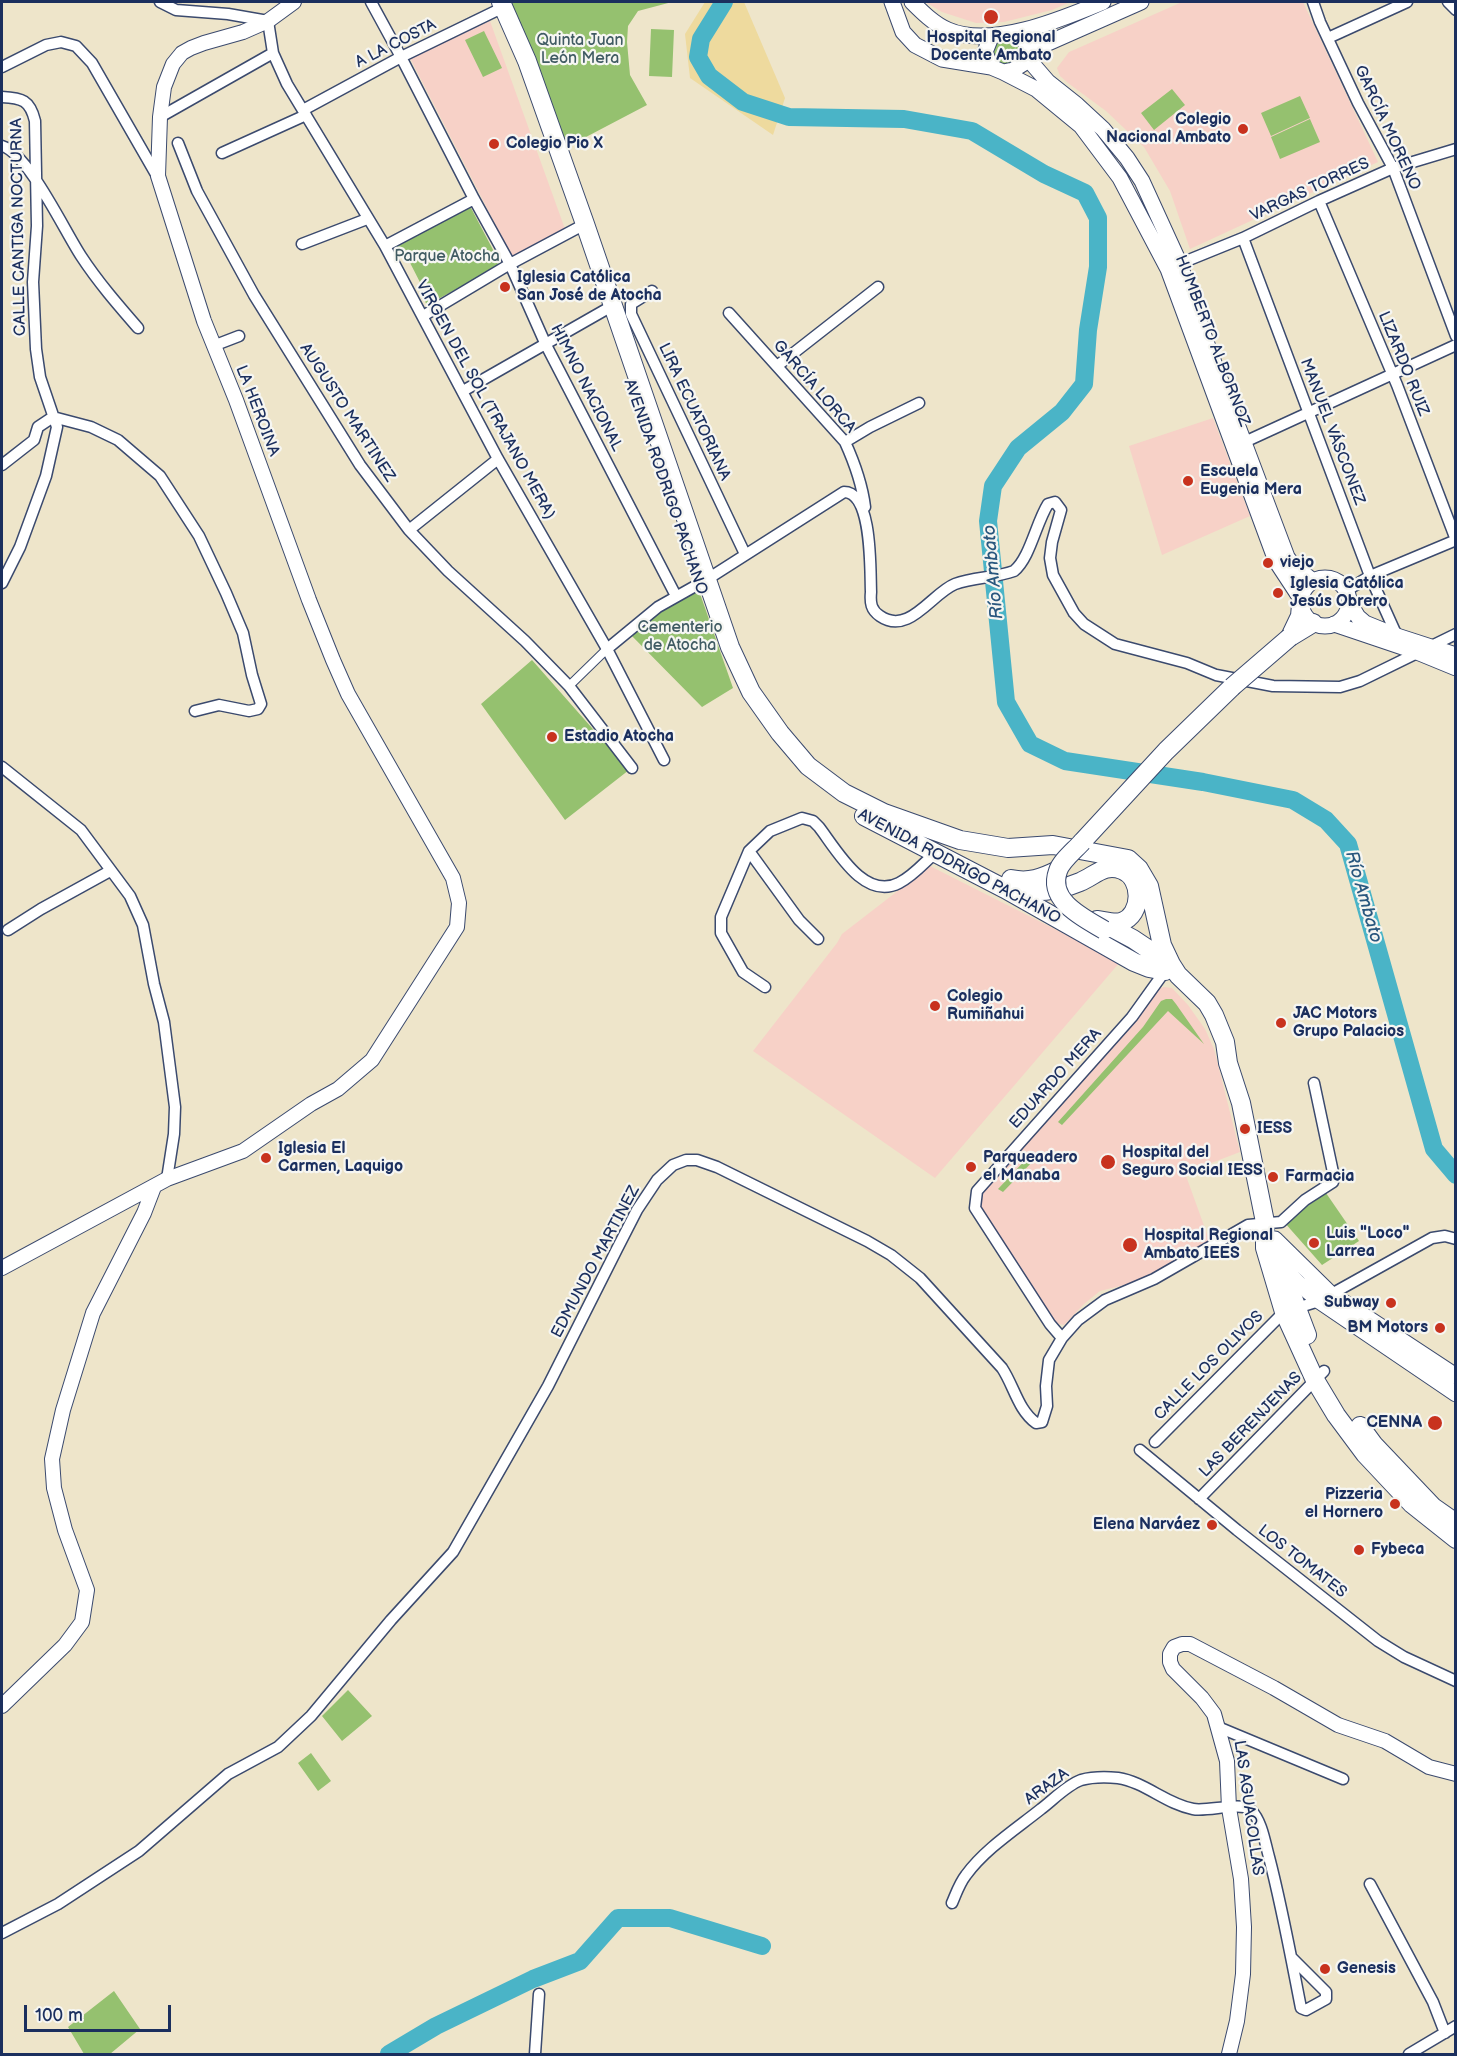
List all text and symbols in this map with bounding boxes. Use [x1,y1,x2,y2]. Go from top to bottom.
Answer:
marker: Hospital Regional Docente Ambato [982,8,1000,26]
street label: A LA COSTA [352,15,440,73]
place label: Hospital Regional Docente Ambato [927,28,1055,66]
park label: Quinta Juan León Mera [536,31,624,69]
street label: GARCÍA MORENO [1350,63,1424,193]
place label: Colegio Nacional Ambato [1106,110,1231,148]
street label: CALLE CANTIGA NOCTURNA [7,118,31,336]
marker: Colegio Nacional Ambato [1236,122,1250,136]
place label: Colegio Pio X [506,134,603,154]
marker: Colegio Pio X [487,137,501,151]
street label: VARGAS TORRES [1247,154,1373,226]
park label: Parque Atocha [394,247,500,267]
street label: HUMBERTO ALBORNOZ [1170,253,1254,429]
place label: Iglesia Católica San José de Atocha [517,268,662,306]
street label: VIRGEN DEL SOL (TRAJANO MERA) [411,277,559,523]
marker: Iglesia Católica San José de Atocha [498,280,512,294]
street label: LIZARDO RUIZ [1373,309,1433,419]
street label: HIMNO NACIONAL [546,321,626,455]
street label: GARCÍA LORCA [768,337,860,437]
street label: AUGUSTO MARTINEZ [295,340,399,486]
street label: LIRA ECUATORIANA [654,340,734,484]
street label: MANUEL VÁSCONEZ [1295,356,1369,508]
street label: LA HEROINA [231,363,283,459]
street label: AVENIDA RODRIGO PACHANO [619,377,711,597]
place label: Escuela Eugenia Mera [1200,462,1302,500]
marker: Escuela Eugenia Mera [1181,474,1195,488]
water label: Río Ambato [979,524,1009,620]
place label: viejo [1280,553,1314,573]
marker: viejo [1261,556,1275,570]
place label: Iglesia Católica Jesús Obrero [1290,574,1404,612]
marker: Iglesia Católica Jesús Obrero [1271,586,1285,600]
park label: Cementerio de Atocha [637,618,723,656]
place label: Estadio Atocha [564,727,674,747]
marker: Estadio Atocha [545,730,559,744]
street label: AVENIDA RODRIGO PACHANO [854,805,1064,929]
water label: Río Ambato [1340,849,1386,945]
place label: Colegio Rumiñahui [947,987,1024,1025]
marker: Colegio Rumiñahui [928,999,942,1013]
place label: JAC Motors Grupo Palacios [1293,1004,1404,1042]
marker: JAC Motors Grupo Palacios [1274,1016,1288,1030]
street label: EDUARDO MERA [1006,1025,1106,1133]
place label: IESS [1257,1119,1292,1139]
marker: IESS [1238,1122,1252,1136]
place label: Iglesia El Carmen, Laquigo [278,1139,403,1177]
place label: Hospital del Seguro Social IESS [1122,1143,1263,1181]
place label: Parqueadero el Manaba [983,1148,1078,1186]
marker: Iglesia El Carmen, Laquigo [259,1151,273,1165]
marker: Hospital del Seguro Social IESS [1099,1153,1117,1171]
marker: Parqueadero el Manaba [964,1160,978,1174]
place label: Farmacia [1285,1167,1354,1187]
marker: Farmacia [1266,1170,1280,1184]
street label: EDMUNDO MARTINEZ [548,1183,644,1341]
place label: Luis "Loco" Larrea [1326,1224,1410,1262]
place label: Hospital Regional Ambato IEES [1144,1226,1273,1264]
marker: Hospital Regional Ambato IEES [1121,1236,1139,1254]
marker: Luis "Loco" Larrea [1307,1236,1321,1250]
place label: Subway [1324,1293,1379,1313]
marker: Subway [1384,1296,1398,1310]
street label: CALLE LOS OLIVOS [1150,1307,1268,1425]
place label: BM Motors [1347,1318,1428,1338]
marker: BM Motors [1433,1321,1447,1335]
street label: LAS BERENJENAS [1196,1368,1306,1482]
place label: CENNA [1366,1413,1422,1433]
marker: CENNA [1426,1414,1444,1432]
place label: Pizzeria el Hornero [1305,1485,1383,1523]
marker: Pizzeria el Hornero [1388,1497,1402,1511]
place label: Elena Narváez [1093,1515,1200,1535]
marker: Elena Narváez [1205,1518,1219,1532]
street label: LOS TOMATES [1254,1521,1350,1603]
place label: Fybeca [1371,1540,1425,1560]
marker: Fybeca [1352,1543,1366,1557]
street label: LAS AGUACOLLAS [1229,1739,1267,1877]
street label: ARAZA [1021,1764,1073,1810]
place label: Genesis [1337,1959,1396,1979]
marker: Genesis [1318,1962,1332,1976]
scale bar [27,1993,174,2031]
text: 100 m [35,2005,83,2026]

